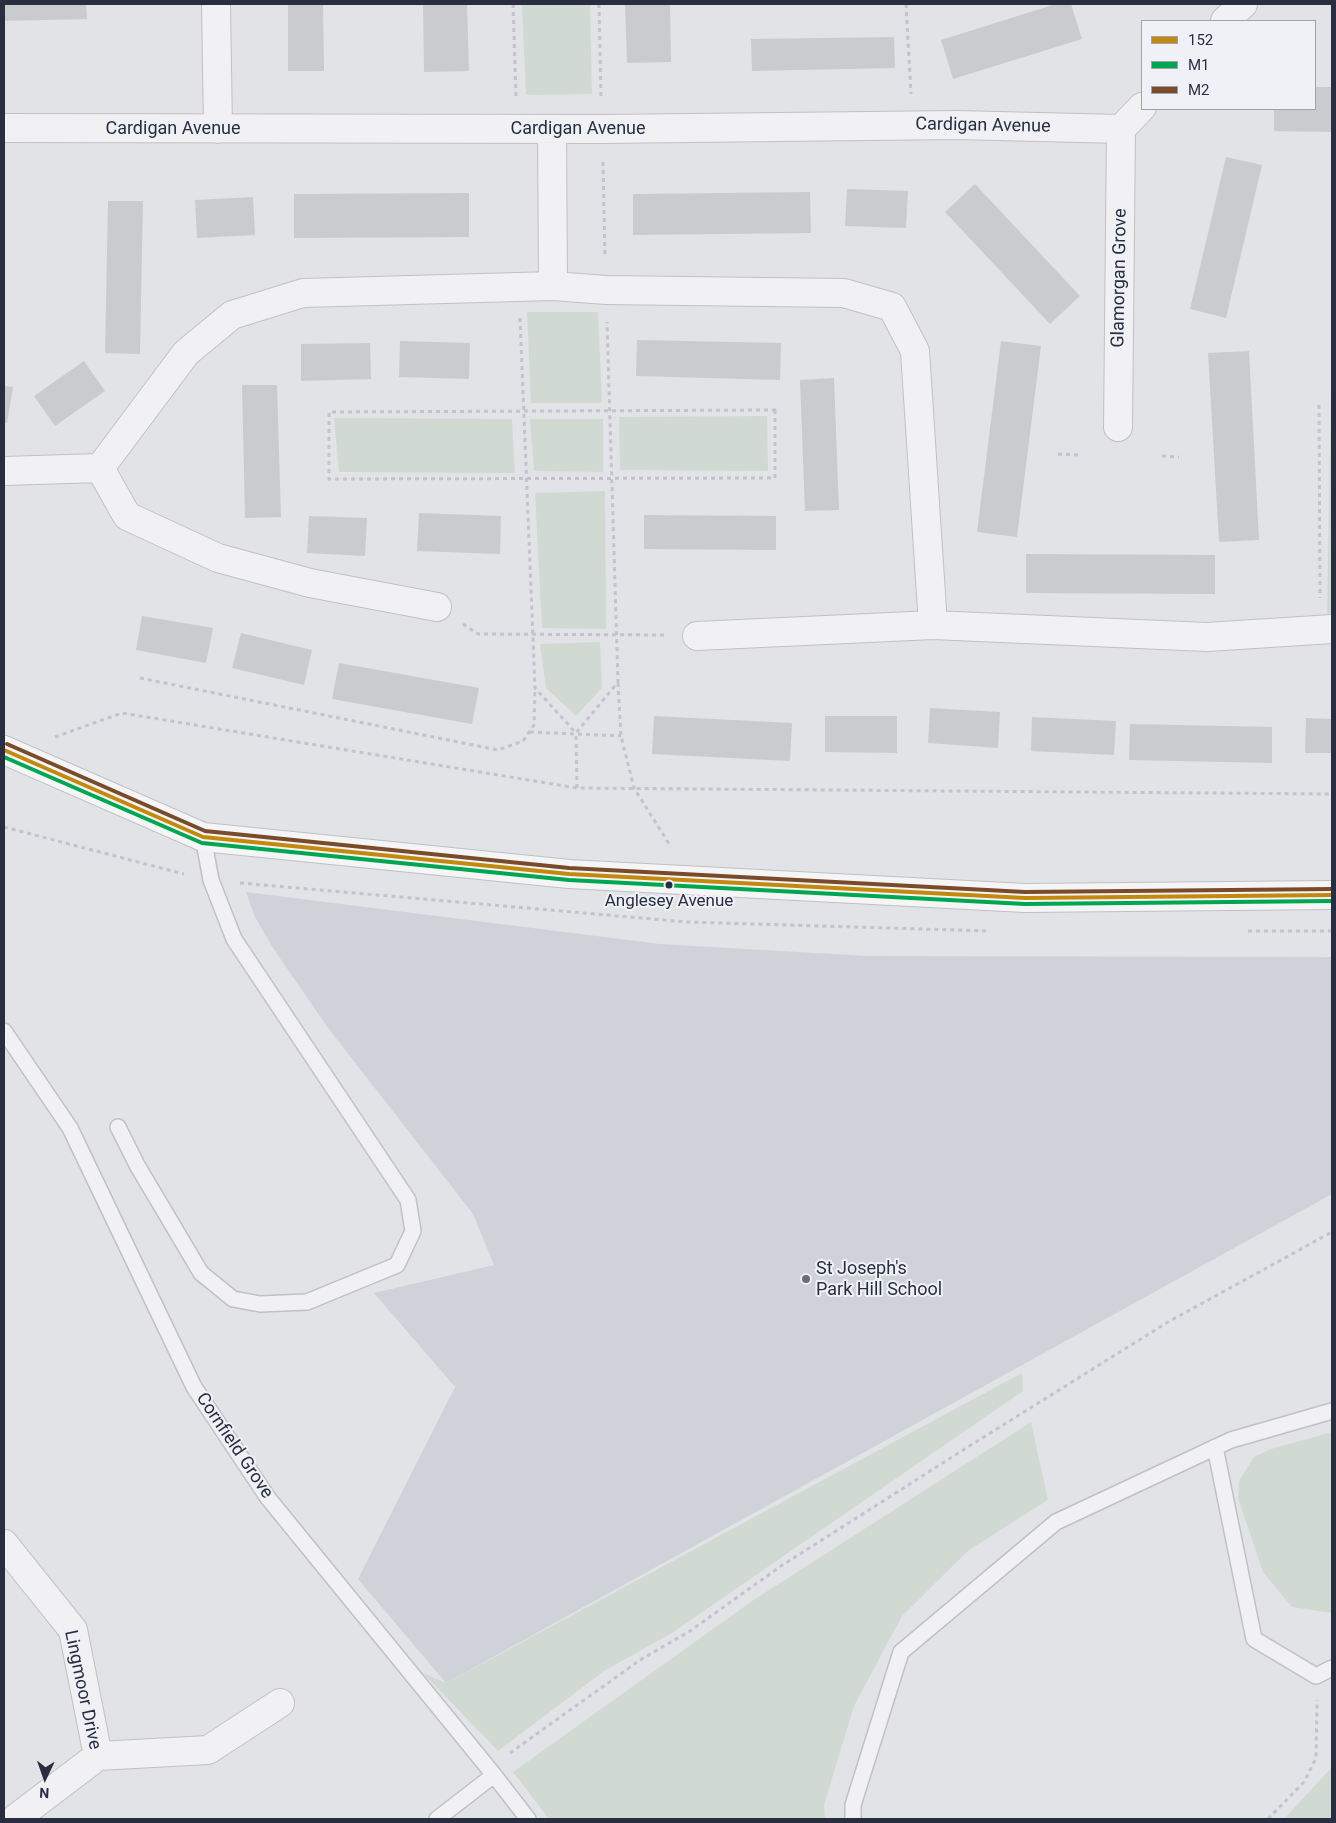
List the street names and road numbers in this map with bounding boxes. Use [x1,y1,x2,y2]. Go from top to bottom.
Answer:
street label: Cardigan Avenue [915,114,1051,138]
street label: Cardigan Avenue [105,118,241,140]
street label: Cardigan Avenue [510,118,646,140]
street label: Glamorgan Grove [1108,208,1132,348]
street label: Cornfield Grove [191,1389,277,1503]
street label: Lingmoor Drive [59,1628,105,1752]

